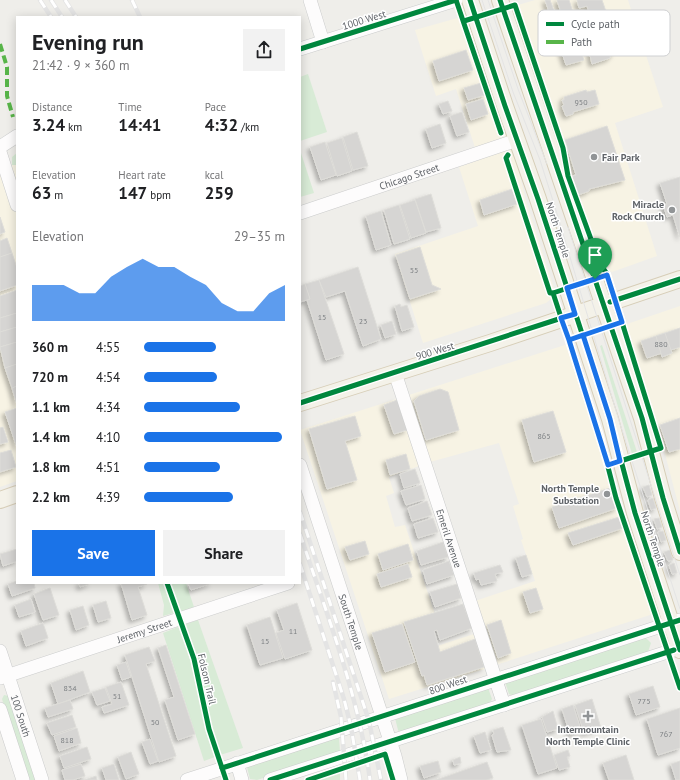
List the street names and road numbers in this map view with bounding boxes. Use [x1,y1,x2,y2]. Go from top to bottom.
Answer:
street label: 1000 West [341,7,388,33]
street label: Chicago Street [377,160,441,192]
street label: North Temple [543,200,573,260]
street label: 900 West [414,339,456,363]
street label: Emeril Avenue [434,507,465,569]
street label: North Temple [638,509,668,569]
street label: South Temple [336,592,366,652]
street label: Jeremy Street [114,615,174,646]
street label: Folsom Trail [195,652,219,706]
street label: 800 West [427,672,469,698]
street label: 100 South [8,693,34,739]

